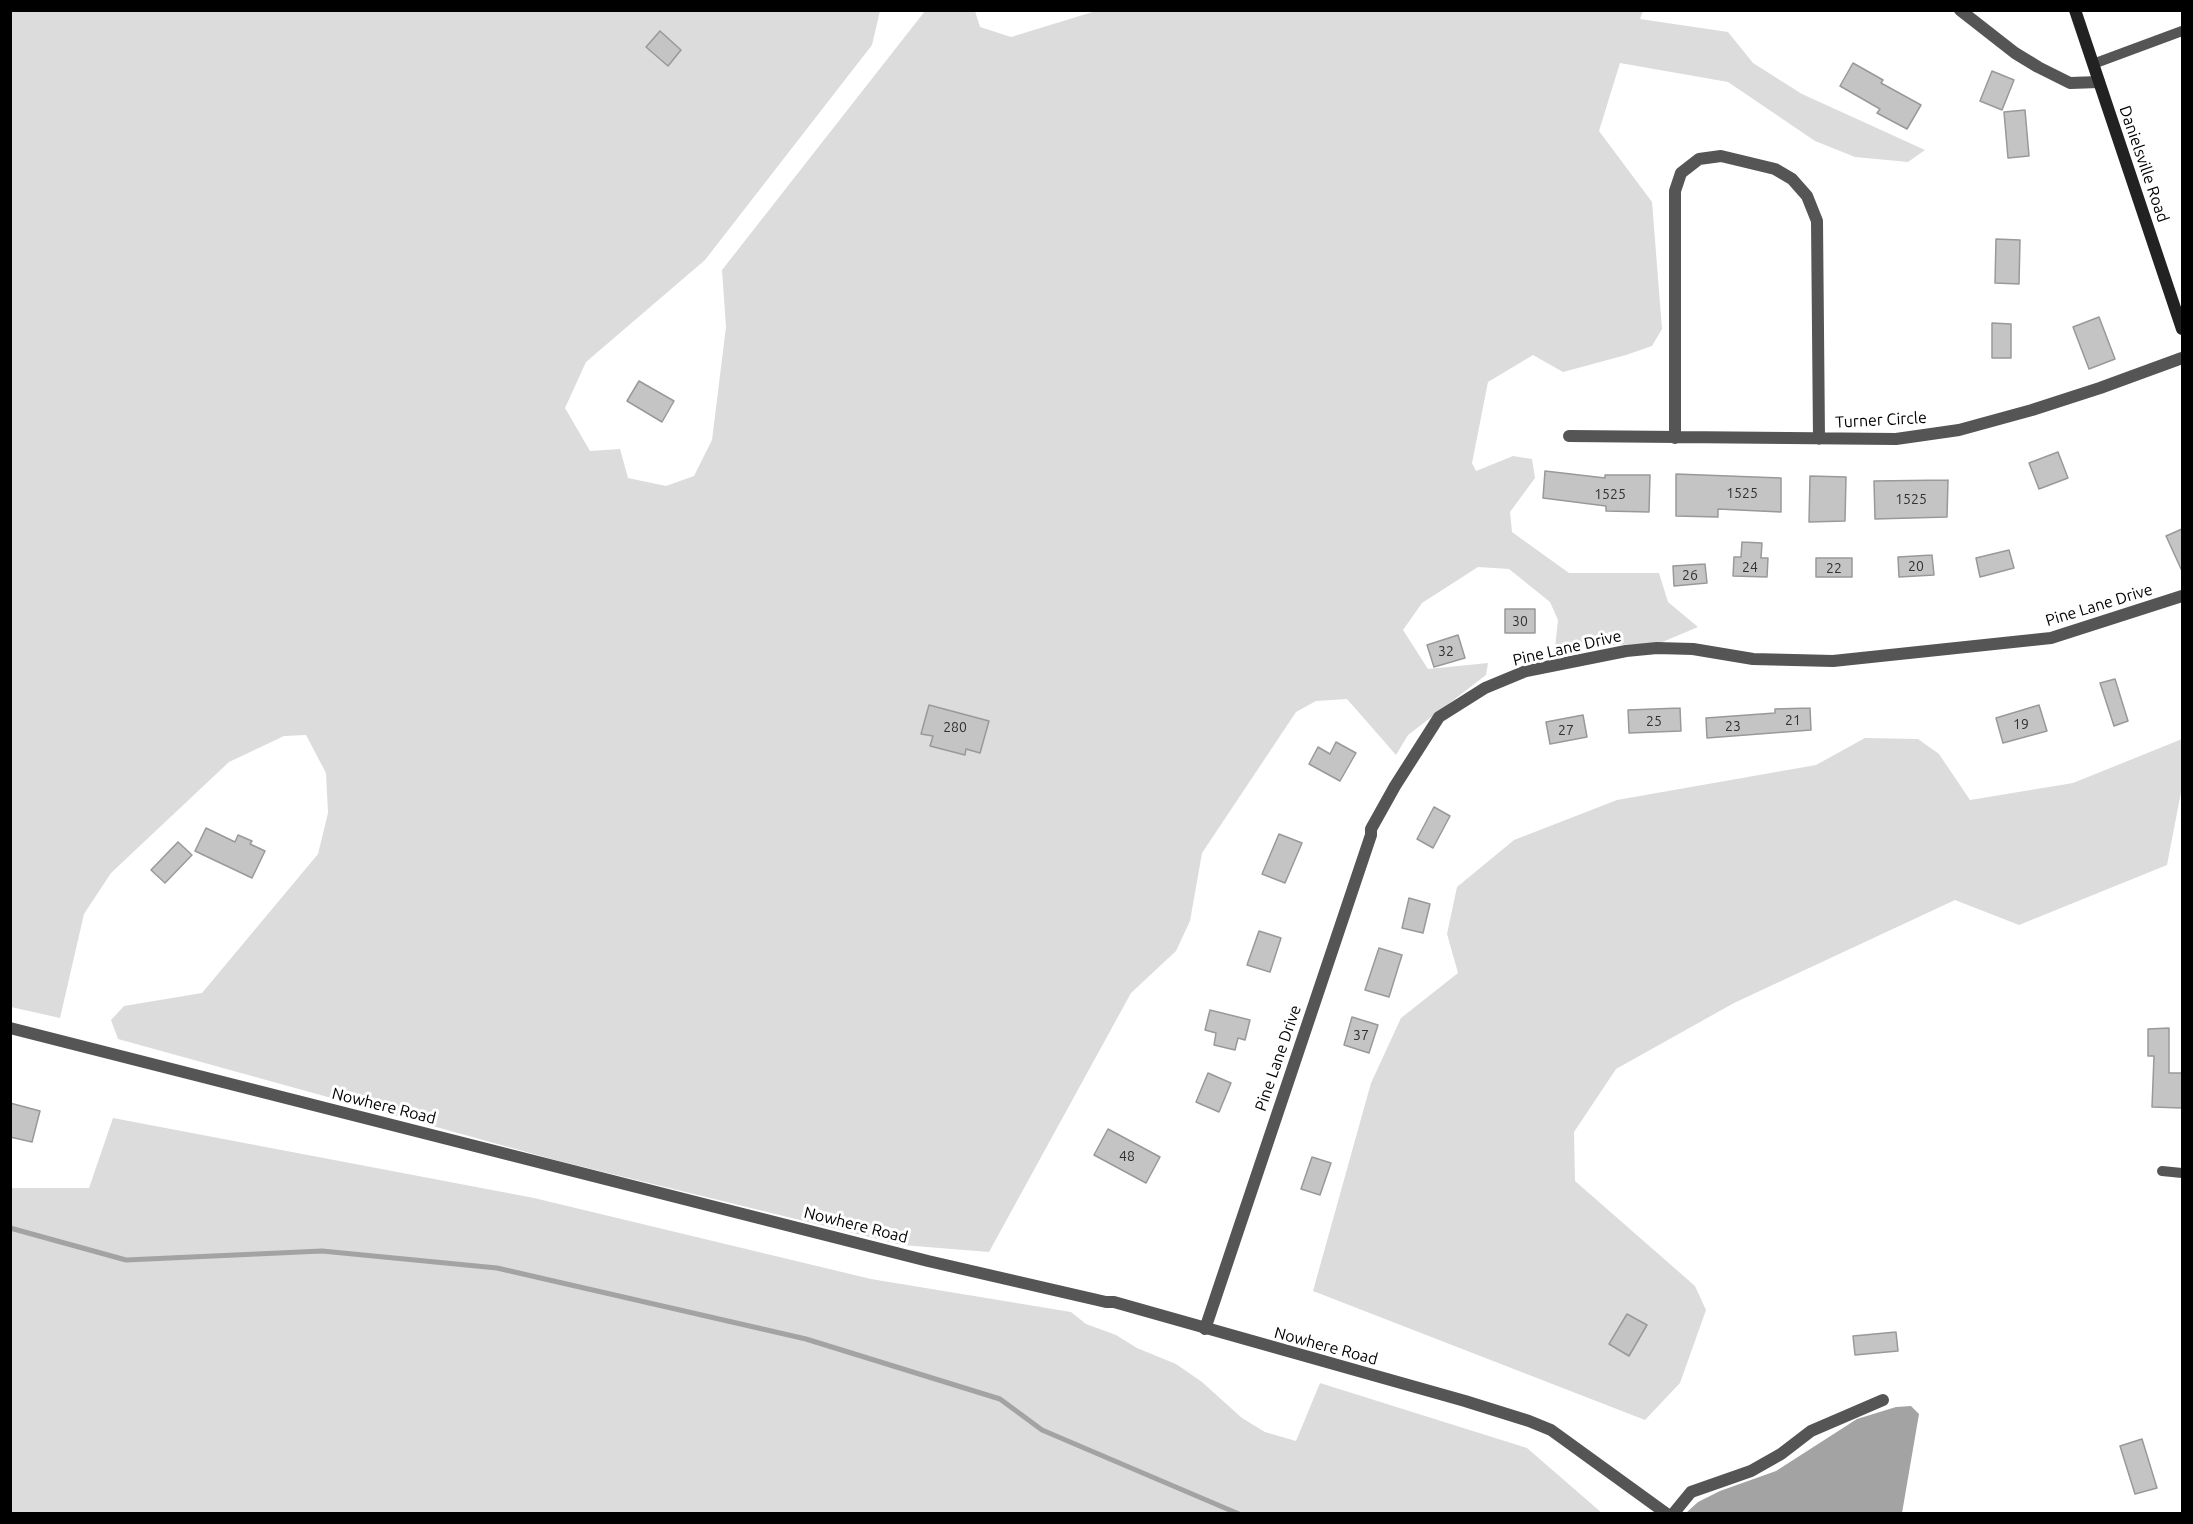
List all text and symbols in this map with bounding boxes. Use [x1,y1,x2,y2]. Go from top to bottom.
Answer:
street label: Danielsville Road [2115,103,2173,225]
street label: Turner Circle [1835,408,1927,432]
house number: 1525 [1726,485,1758,501]
house number: 1525 [1594,486,1626,502]
house number: 1525 [1895,491,1927,507]
house number: 20 [1908,558,1924,574]
house number: 24 [1742,559,1758,575]
house number: 22 [1826,560,1842,576]
house number: 26 [1682,567,1698,583]
street label: Pine Lane Drive [2043,580,2155,630]
house number: 30 [1512,613,1528,629]
street label: Pine Lane Drive [1511,626,1623,670]
house number: 32 [1438,643,1454,659]
house number: 21 [1785,712,1801,728]
house number: 25 [1646,713,1662,729]
house number: 19 [2013,716,2029,732]
house number: 23 [1725,718,1741,734]
house number: 280 [943,719,967,735]
house number: 27 [1558,722,1574,738]
street label: Pine Lane Drive [1251,1002,1305,1114]
house number: 37 [1353,1027,1369,1043]
street label: Nowhere Road [330,1084,438,1128]
house number: 48 [1119,1148,1135,1164]
street label: Nowhere Road [802,1203,910,1247]
street label: Nowhere Road [1272,1323,1380,1369]

